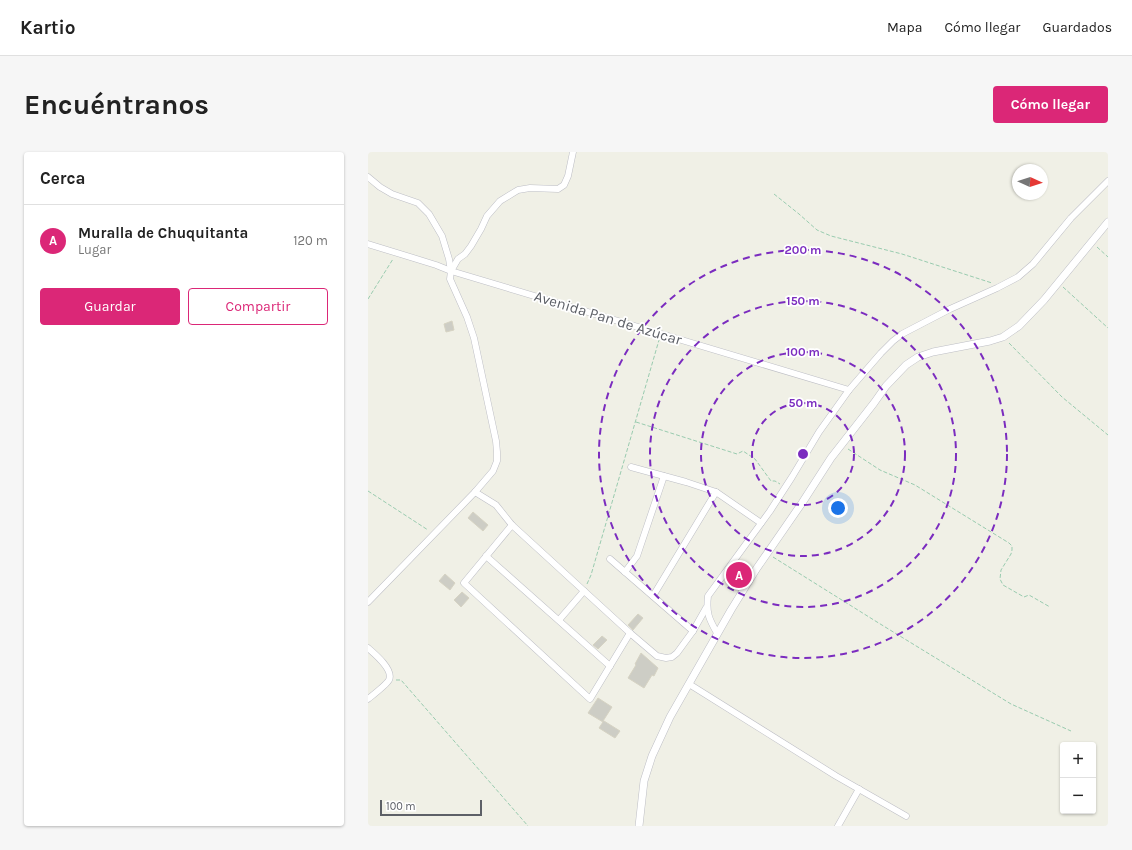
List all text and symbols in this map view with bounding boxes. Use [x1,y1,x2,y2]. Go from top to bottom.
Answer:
text: Kartio [20,17,75,39]
text: Mapa [887,19,922,36]
text: Cómo llegar [944,19,1020,36]
text: Guardados [1042,19,1112,36]
button: Cómo llegar [993,86,1108,123]
text: Encuéntranos [24,88,209,121]
north arrow [1012,164,1048,200]
text: Cerca [40,168,85,188]
text: Muralla de Chuquitanta [78,224,248,242]
text: A [49,233,57,248]
text: 120 m [293,233,328,248]
text: Lugar [78,242,111,257]
text: 200 m [785,243,821,257]
street label: Avenida Pan de Azúcar [532,287,684,349]
button: Guardar [40,288,180,325]
button: Compartir [188,288,328,325]
text: 150 m [786,294,820,308]
text: 100 m [786,345,820,359]
text: 50 m [789,396,818,410]
centre of rings [796,447,810,461]
your location [828,498,848,518]
pin: A [726,560,752,590]
map controls [1060,742,1096,814]
button: + [1060,742,1096,778]
button: − [1060,778,1096,814]
scale bar [380,798,482,817]
text: 100 m [386,800,416,813]

